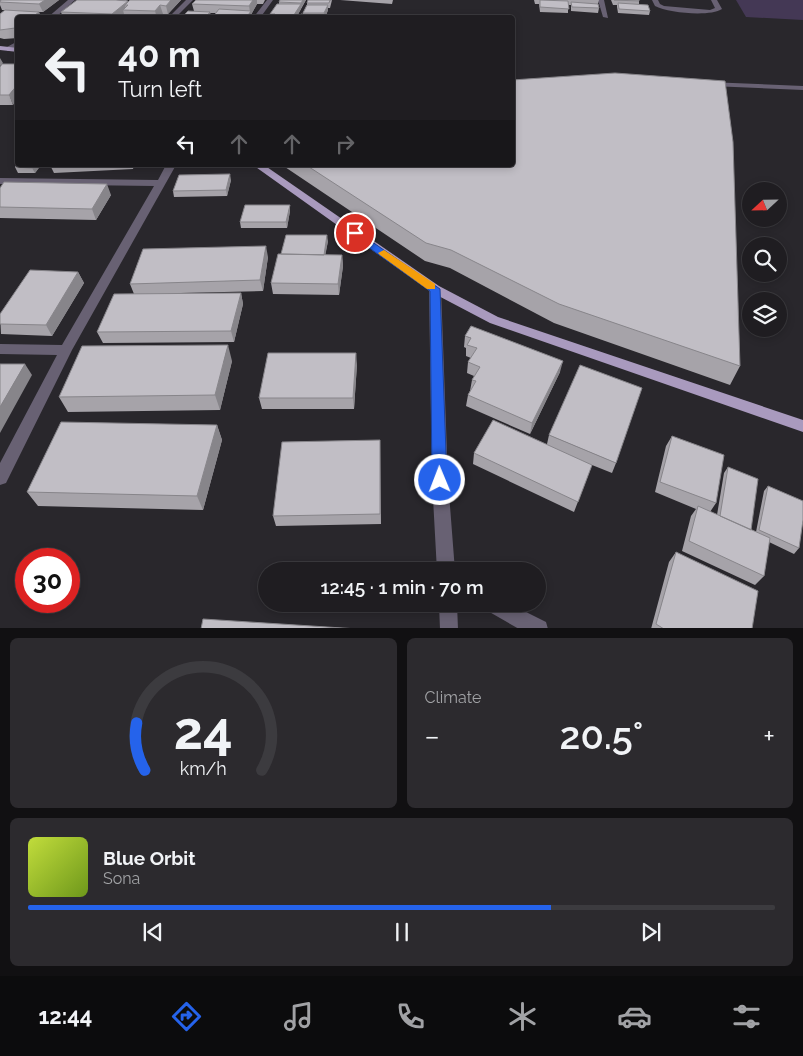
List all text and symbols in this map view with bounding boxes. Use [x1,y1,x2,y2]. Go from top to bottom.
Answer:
text: 40 m [118,34,200,75]
icon: left [35,35,100,100]
text: Turn left [118,76,202,102]
icon: left [172,130,200,158]
icon: ahead [225,130,253,158]
icon: ahead [278,130,306,158]
icon: right [331,130,359,158]
north arrow [742,182,788,228]
map controls [742,182,787,337]
pin [334,212,376,254]
icon: arrive [341,219,369,247]
button: search [742,237,787,282]
button: layers [742,292,787,337]
position arrow [413,453,465,505]
speed limit sign: 30 [15,548,80,613]
text: 12:45 · 1 min · 70 m [320,576,484,598]
text: Climate [425,688,481,707]
text: 24 [174,700,233,761]
text: 20.5° [560,713,643,758]
text: − [425,720,440,753]
text: + [763,720,775,753]
text: km/h [180,758,227,779]
text: Blue Orbit [103,847,195,869]
text: Sona [103,869,140,888]
icon: previous [139,918,167,946]
icon: pause [388,918,416,946]
icon: next [637,918,665,946]
icon: directions [169,999,204,1034]
icon: music [281,999,316,1034]
icon: phone [393,999,428,1034]
icon: climate [505,999,540,1034]
icon: car [617,999,652,1034]
icon: filters [729,999,764,1034]
text: 12:44 [39,1003,92,1029]

